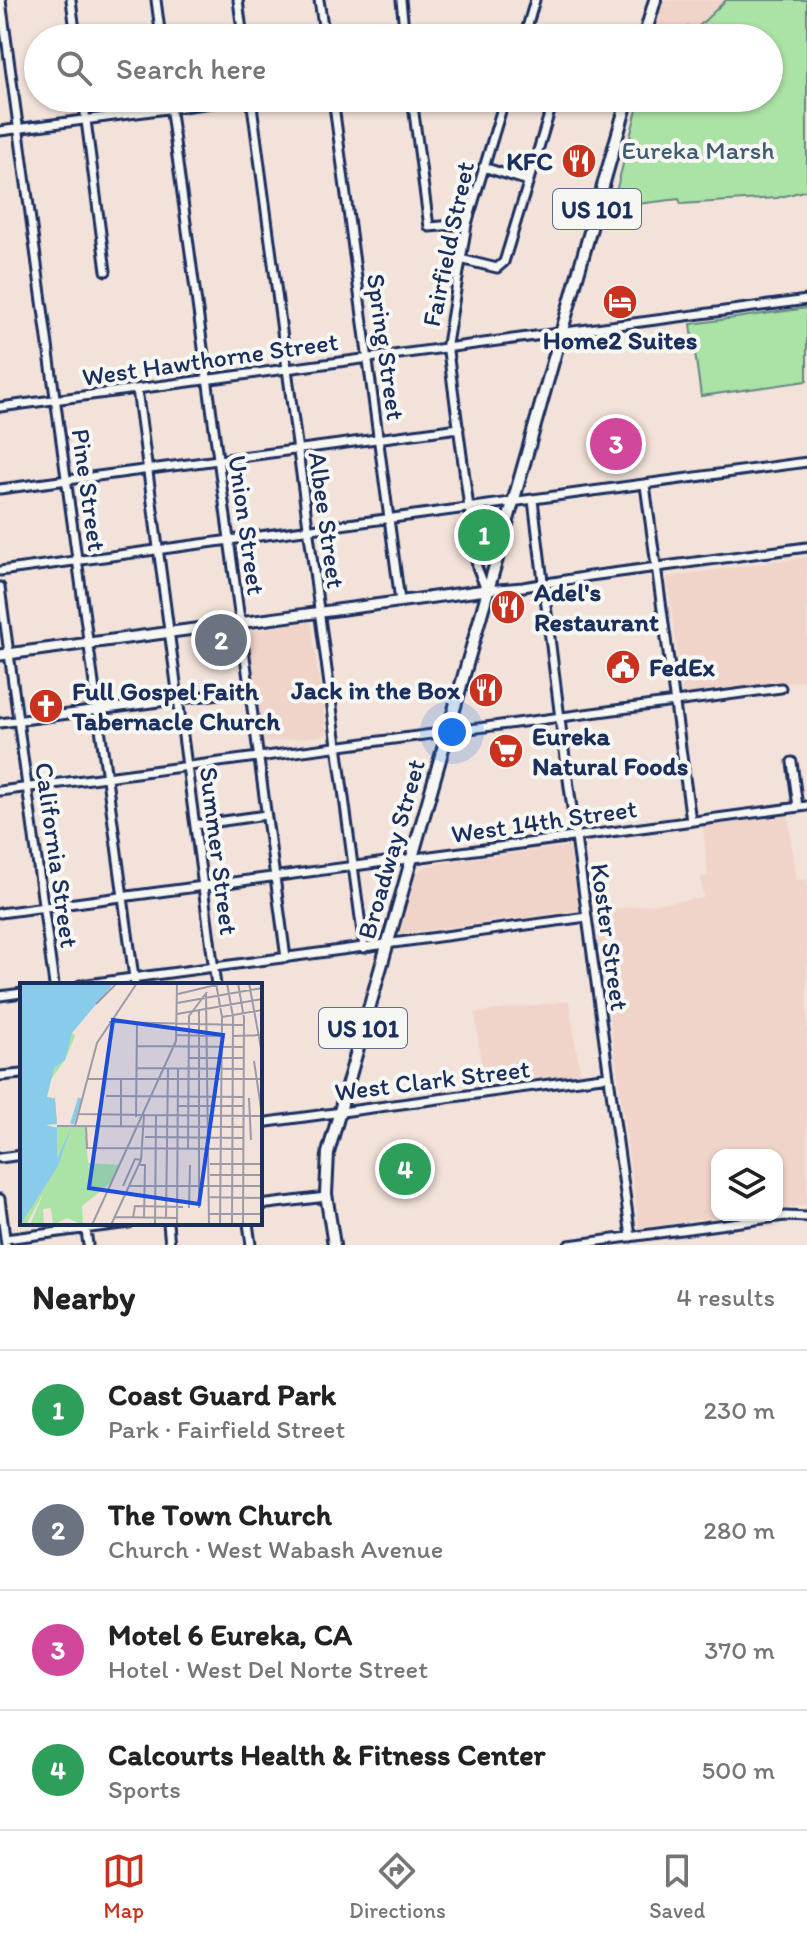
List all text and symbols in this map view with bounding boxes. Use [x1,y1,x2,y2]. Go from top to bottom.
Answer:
search box [24,24,783,112]
icon: search [52,46,96,90]
text: Search here [116,50,266,87]
park label: Eureka Marsh [621,134,775,166]
restaurant icon: KFC [560,142,598,180]
place label: KFC [506,145,553,177]
street label: Fairfield Street [415,158,481,330]
road number: US 101 [553,189,641,229]
street label: Spring Street [360,272,412,423]
hotel icon: Home2 Suites [601,283,639,321]
place label: Home2 Suites [543,324,697,356]
street label: West Hawthorne Street [80,325,340,393]
pin: 3 [590,414,642,474]
street label: Pine Street [65,426,113,554]
street label: Albee Street [302,450,352,591]
street label: Union Street [221,453,273,597]
pin: 1 [458,505,510,565]
place label: Adel's Restaurant [533,576,659,638]
restaurant icon: Adel's Restaurant [489,588,527,626]
pin: 2 [195,610,247,670]
public building icon: FedEx [604,648,642,686]
place label: FedEx [649,651,716,683]
restaurant icon: Jack in the Box [467,671,505,709]
place label: Jack in the Box [290,674,461,706]
place label: Full Gospel Faith Tabernacle Church [71,675,280,737]
church icon: Full Gospel Faith Tabernacle Church [27,687,65,725]
your location [432,712,472,752]
place label: Eureka Natural Foods [532,720,688,782]
supermarket icon: Eureka Natural Foods [487,732,525,770]
street label: Broadway Street [350,755,432,943]
street label: California Street [28,760,86,950]
street label: Summer Street [193,765,245,937]
street label: West 14th Street [449,792,639,850]
street label: Koster Street [584,861,636,1013]
inset map [20,983,262,1225]
road number: US 101 [319,1008,407,1048]
street label: West Clark Street [333,1052,532,1108]
pin: 4 [379,1139,431,1199]
map controls [711,1149,783,1221]
button: layers [711,1149,783,1221]
text: Nearby [32,1277,135,1318]
text: 4 results [676,1281,775,1313]
text: Coast Guard Park [108,1376,336,1413]
text: 1 [52,1394,64,1426]
text: 230 m [703,1394,775,1426]
text: Park · Fairfield Street [108,1413,345,1445]
text: The Town Church [108,1496,332,1533]
text: 2 [51,1514,65,1546]
text: 280 m [703,1514,775,1546]
text: Church · West Wabash Avenue [108,1533,443,1565]
text: Motel 6 Eureka, CA [108,1616,352,1653]
text: 3 [51,1634,65,1666]
text: 370 m [704,1634,775,1666]
text: Hotel · West Del Norte Street [108,1653,428,1685]
text: Calcourts Health & Fitness Center [108,1736,545,1773]
text: 4 [50,1754,66,1786]
text: 500 m [702,1754,775,1786]
text: Sports [108,1773,181,1805]
tab: Map [102,1849,146,1924]
tab: Directions [349,1849,446,1924]
tab: Saved [649,1849,705,1924]

